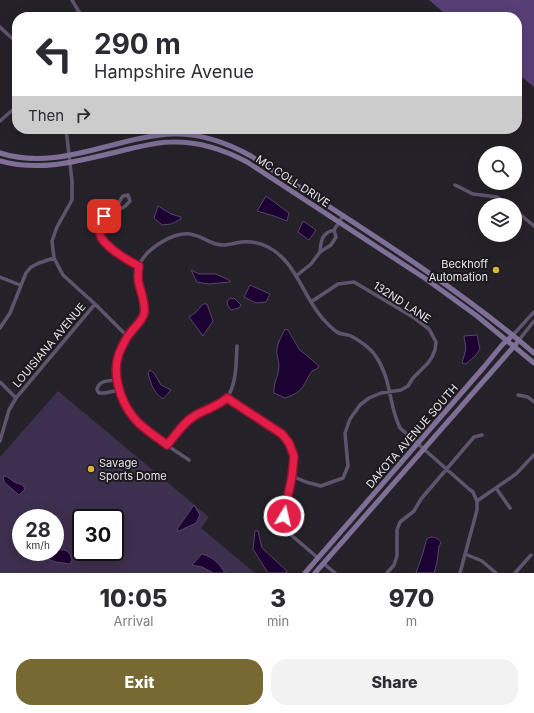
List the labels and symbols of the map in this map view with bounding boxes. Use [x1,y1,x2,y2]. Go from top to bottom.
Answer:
street label: MC COLL DRIVE [253,152,333,210]
pin [87,199,121,233]
place label: Beckhoff Automation [429,257,488,284]
marker: Beckhoff Automation [491,265,501,275]
street label: 132ND LANE [371,278,433,326]
street label: LOUISIANA AVENUE [10,300,88,390]
street label: DAKOTA AVENUE SOUTH [363,381,461,491]
place label: Savage Sports Dome [99,456,167,483]
marker: Savage Sports Dome [86,464,96,474]
position arrow [263,495,305,537]
speed limit sign: 30 [72,509,124,561]

